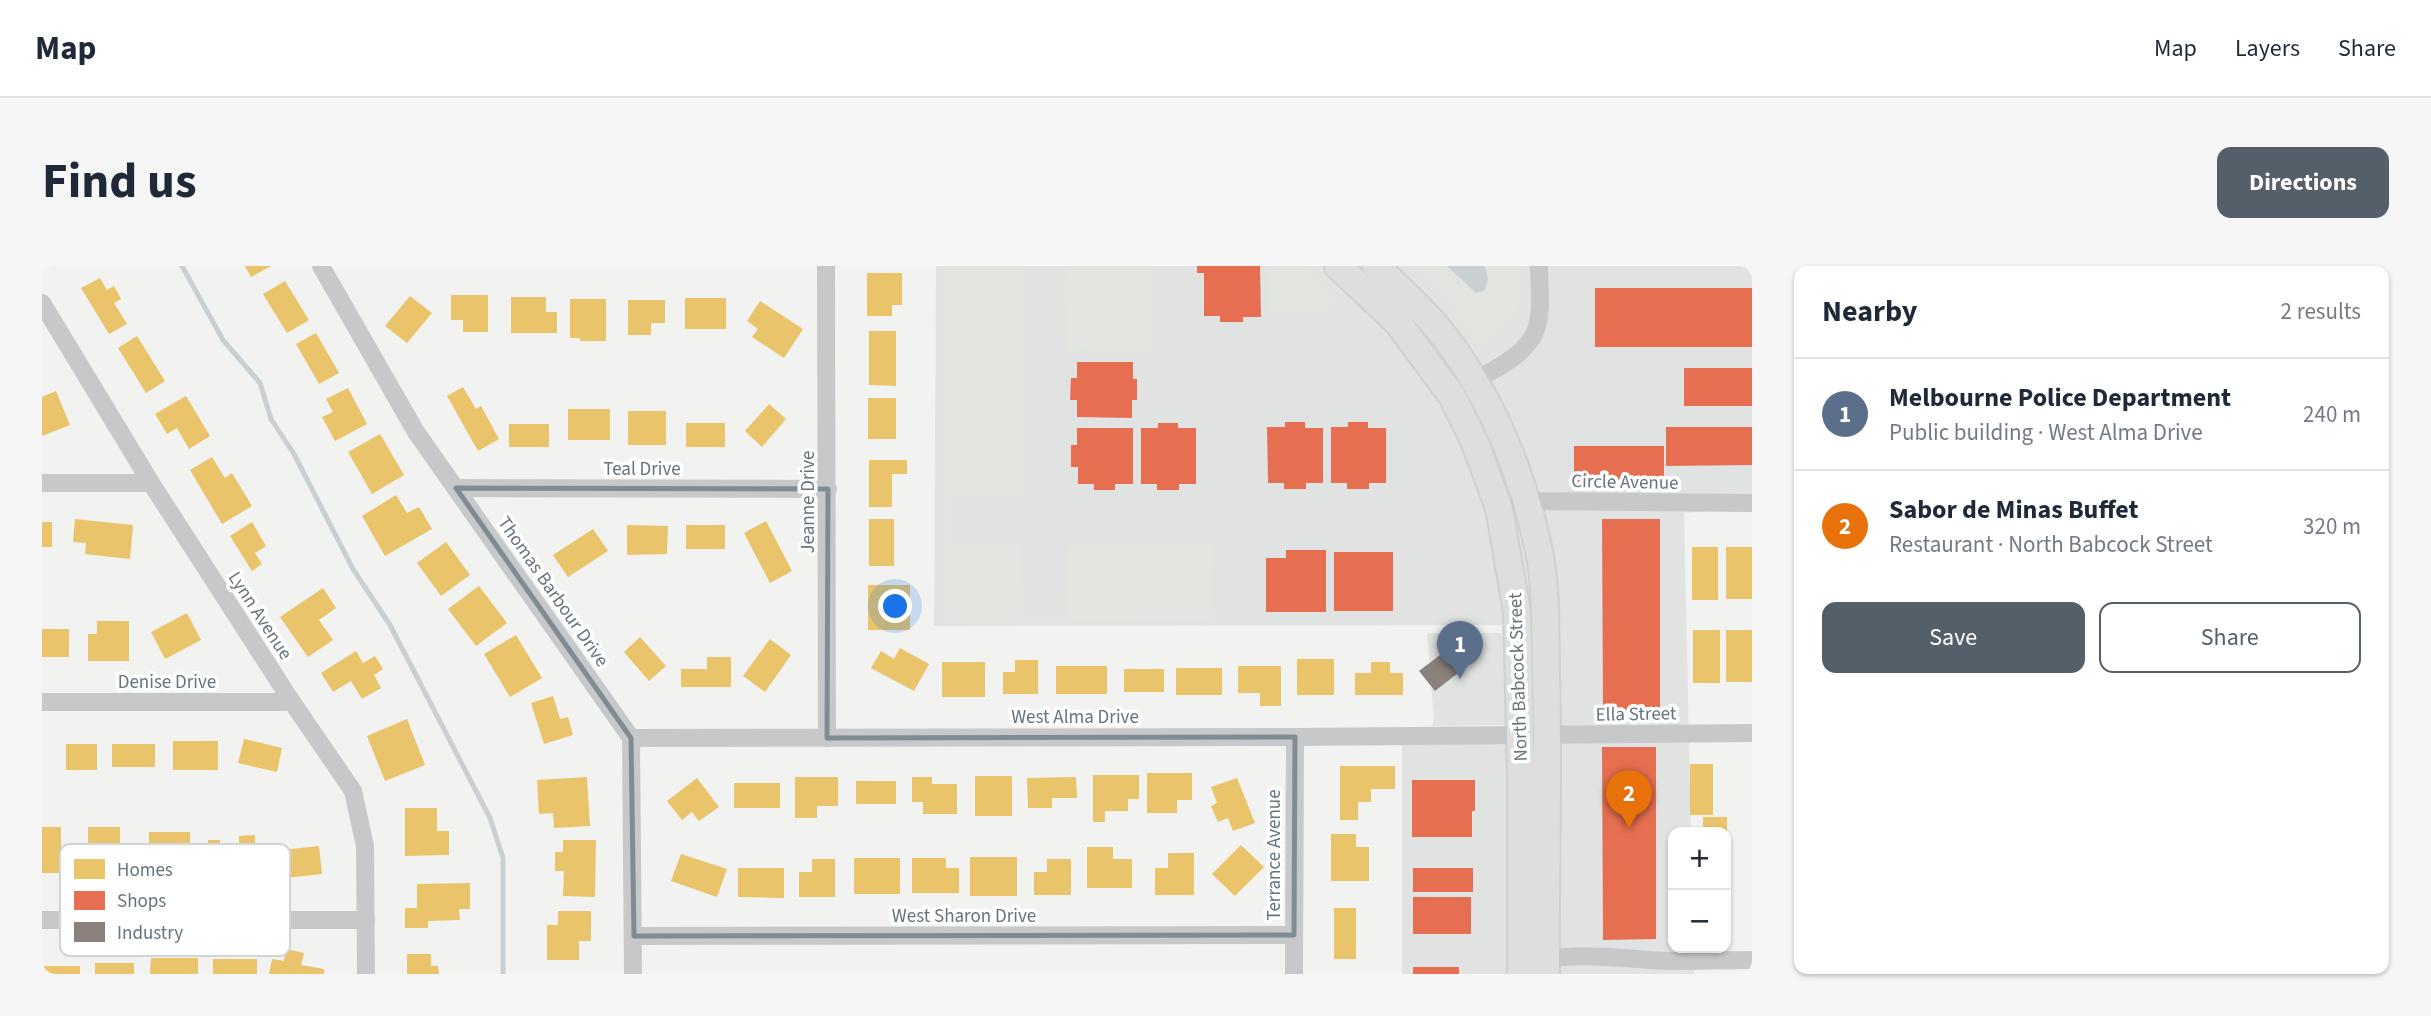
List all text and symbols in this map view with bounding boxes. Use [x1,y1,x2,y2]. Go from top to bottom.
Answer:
text: Map [35,25,96,72]
text: Map [2154,31,2197,66]
text: Layers [2235,31,2300,66]
text: Share [2338,31,2396,66]
text: Find us [42,147,197,217]
button: Directions [2217,147,2389,218]
text: Nearby [1822,290,1917,333]
text: 2 results [2281,295,2361,328]
text: Melbourne Police Department [1889,379,2231,416]
text: 1 [1839,398,1851,431]
text: 240 m [2303,398,2361,431]
text: Public building · West Alma Drive [1889,416,2203,449]
street label: Jeanne Drive [795,450,822,554]
street label: Teal Drive [603,456,681,483]
street label: Circle Avenue [1571,468,1679,497]
text: Sabor de Minas Buffet [1889,491,2138,528]
text: 2 [1839,510,1851,543]
text: 320 m [2303,510,2361,543]
street label: Thomas Barbour Drive [491,511,615,672]
text: Restaurant · North Babcock Street [1889,528,2213,561]
street label: Lynn Avenue [221,566,298,665]
your location [878,589,912,623]
street label: North Babcock Street [1502,591,1535,762]
button: Save [1822,602,2085,673]
button: Share [2099,602,2361,673]
pin: 1 [1437,621,1483,679]
street label: Denise Drive [118,669,216,696]
street label: Ella Street [1595,700,1677,729]
street label: West Alma Drive [1011,704,1139,731]
pin: 2 [1606,770,1652,828]
street label: Terrance Avenue [1261,789,1288,921]
map controls [1668,827,1731,953]
button: + [1668,827,1731,890]
legend [60,844,290,956]
text: Homes [117,857,173,884]
text: Shops [117,888,166,915]
button: − [1668,890,1731,953]
street label: West Sharon Drive [892,903,1036,930]
text: Industry [117,920,183,947]

